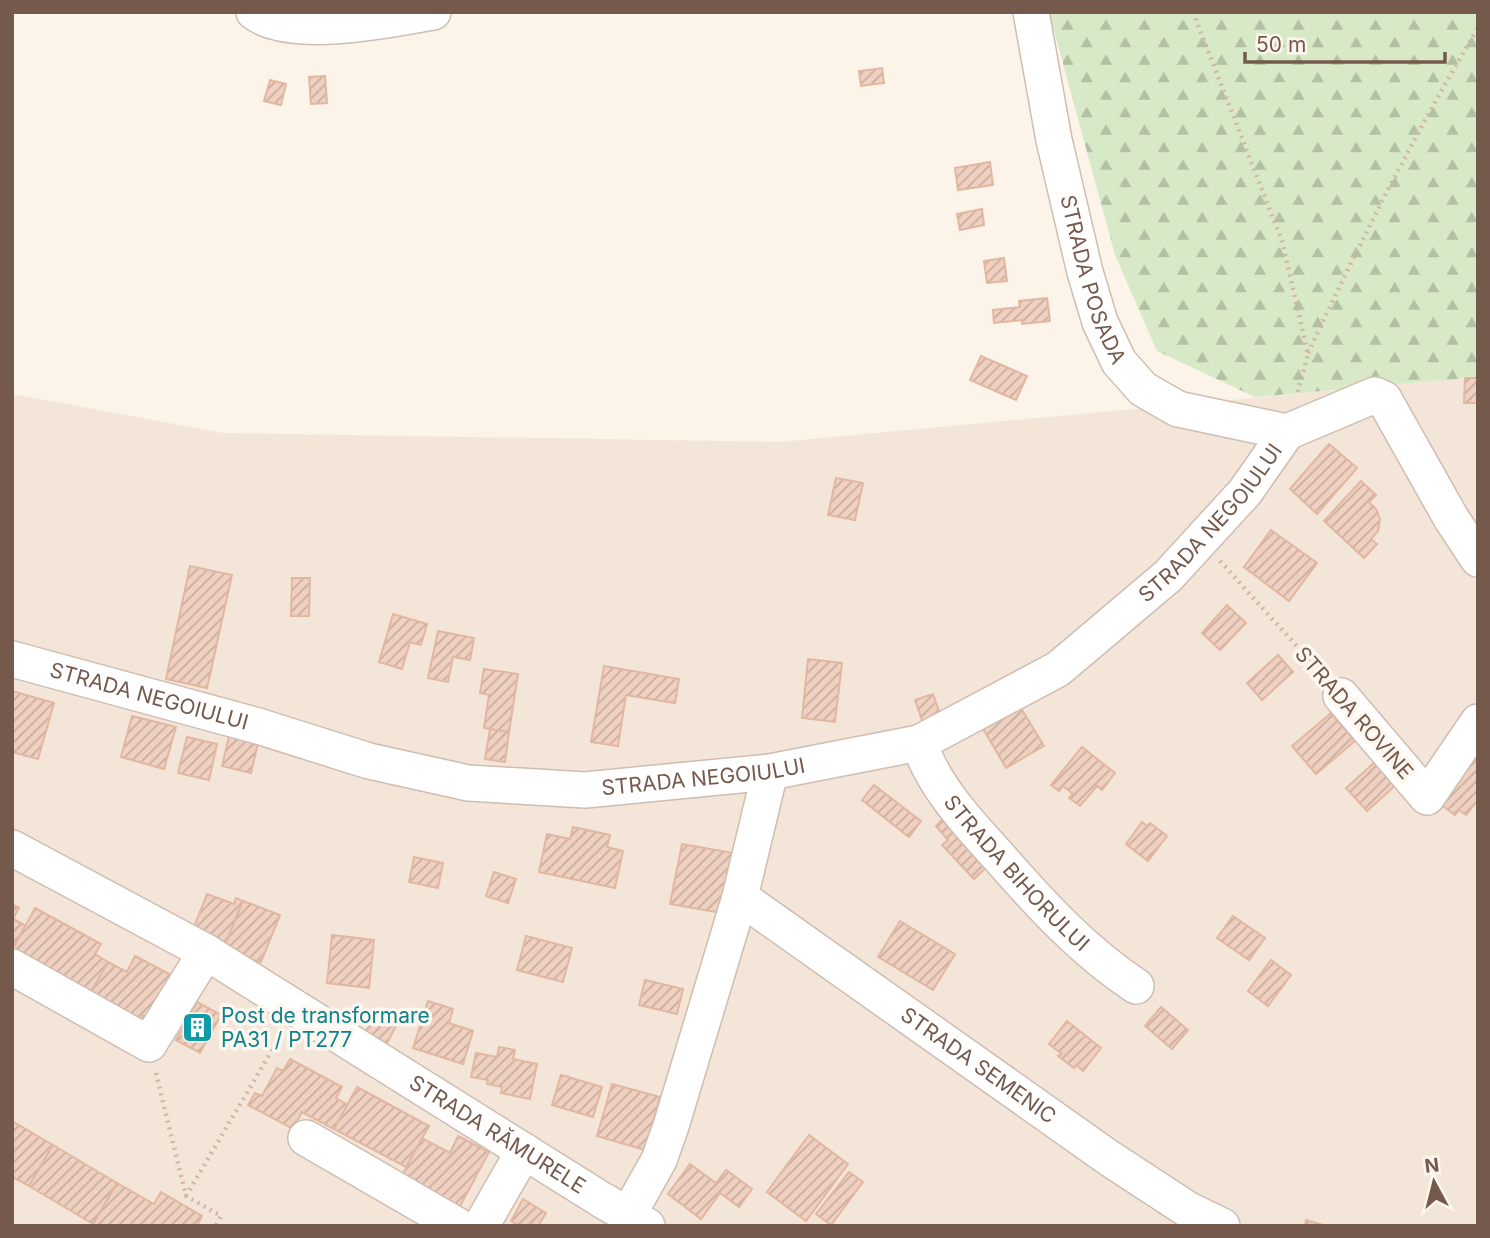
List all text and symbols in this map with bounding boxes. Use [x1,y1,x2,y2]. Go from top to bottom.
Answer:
scale bar [1245,21,1444,65]
text: 50 m [1256,32,1306,57]
street label: STRADA POSADA [1055,192,1131,368]
street label: STRADA NEGOIULUI [1133,439,1287,607]
street label: STRADA ROVINE [1290,641,1419,784]
street label: STRADA NEGOIULUI [47,657,251,735]
street label: STRADA NEGOIULUI [600,752,807,800]
street label: STRADA BIHORULUI [939,790,1094,956]
street label: STRADA SEMENIC [896,1002,1061,1129]
place label: Post de transformare PA31 / PT277 [221,1003,430,1052]
building icon: Post de transformare PA31 / PT277 [181,1011,215,1045]
street label: STRADA RĂMURELE [405,1070,590,1199]
north arrow [1399,1147,1469,1217]
text: N [1423,1153,1441,1178]

